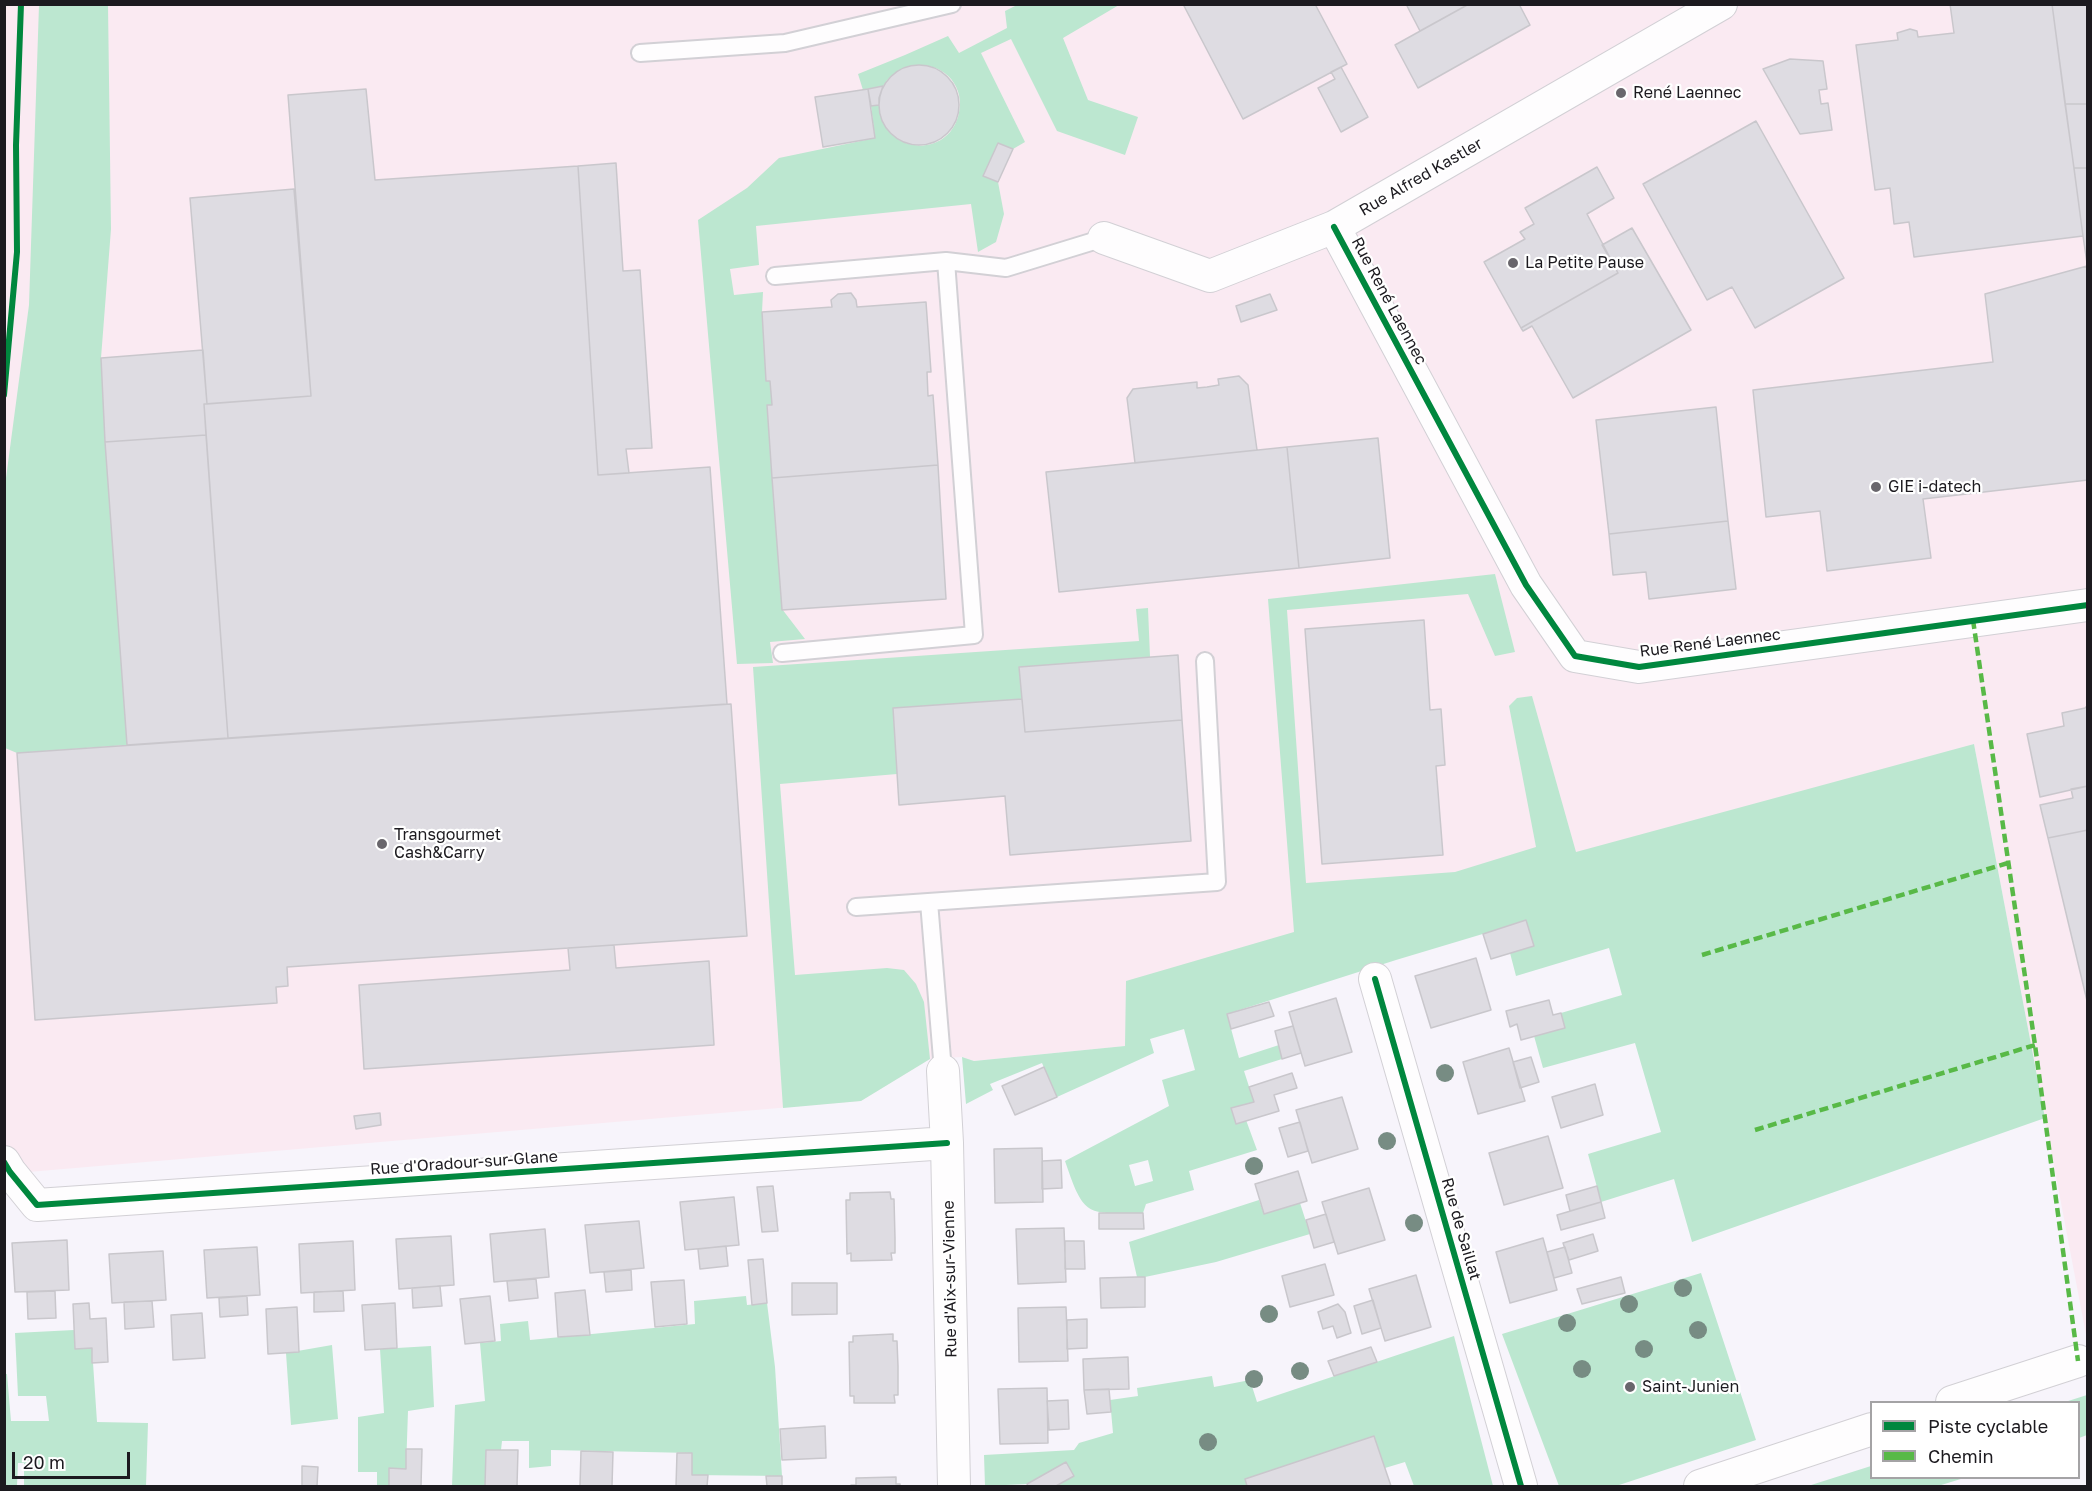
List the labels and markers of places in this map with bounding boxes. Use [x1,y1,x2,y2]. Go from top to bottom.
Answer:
place label: René Laennec [1633,83,1741,103]
marker: René Laennec [1614,86,1628,100]
place label: La Petite Pause [1525,253,1644,273]
marker: La Petite Pause [1506,256,1520,270]
place label: GIE i-datech [1888,477,1981,497]
marker: GIE i-datech [1869,480,1883,494]
place label: Transgourmet Cash&Carry [394,825,501,863]
marker: Transgourmet Cash&Carry [375,837,389,851]
place label: Saint-Junien [1642,1377,1739,1397]
marker: Saint-Junien [1623,1380,1637,1394]

